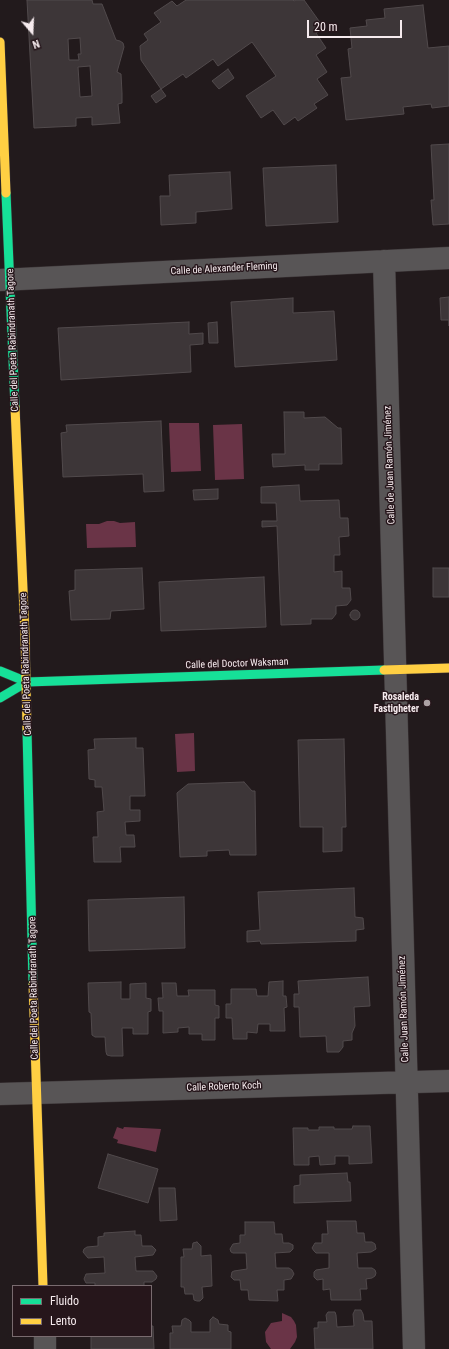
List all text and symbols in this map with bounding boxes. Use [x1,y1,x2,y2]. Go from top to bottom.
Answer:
north arrow [12,12,52,52]
scale bar [309,12,404,38]
text: 20 m [314,20,338,34]
text: N [31,37,41,51]
street label: Calle de Alexander Fleming [170,260,278,278]
street label: Calle del Poeta Rabindranath Tagore [5,268,21,412]
street label: Calle de Juan Ramón Jiménez [382,406,398,524]
street label: Calle del Poeta Rabindranath Tagore [18,592,34,736]
street label: Calle del Doctor Waksman [185,656,289,672]
place label: Rosaleda Fastigheter [374,691,419,714]
marker: Rosaleda Fastigheter [422,698,432,708]
street label: Calle del Poeta Rabindranath Tagore [27,916,41,1060]
street label: Calle Juan Ramón Jiménez [396,955,412,1063]
street label: Calle Roberto Koch [186,1080,262,1094]
legend [12,1285,152,1337]
text: Fluido [50,1294,79,1308]
text: Lento [50,1314,77,1328]

